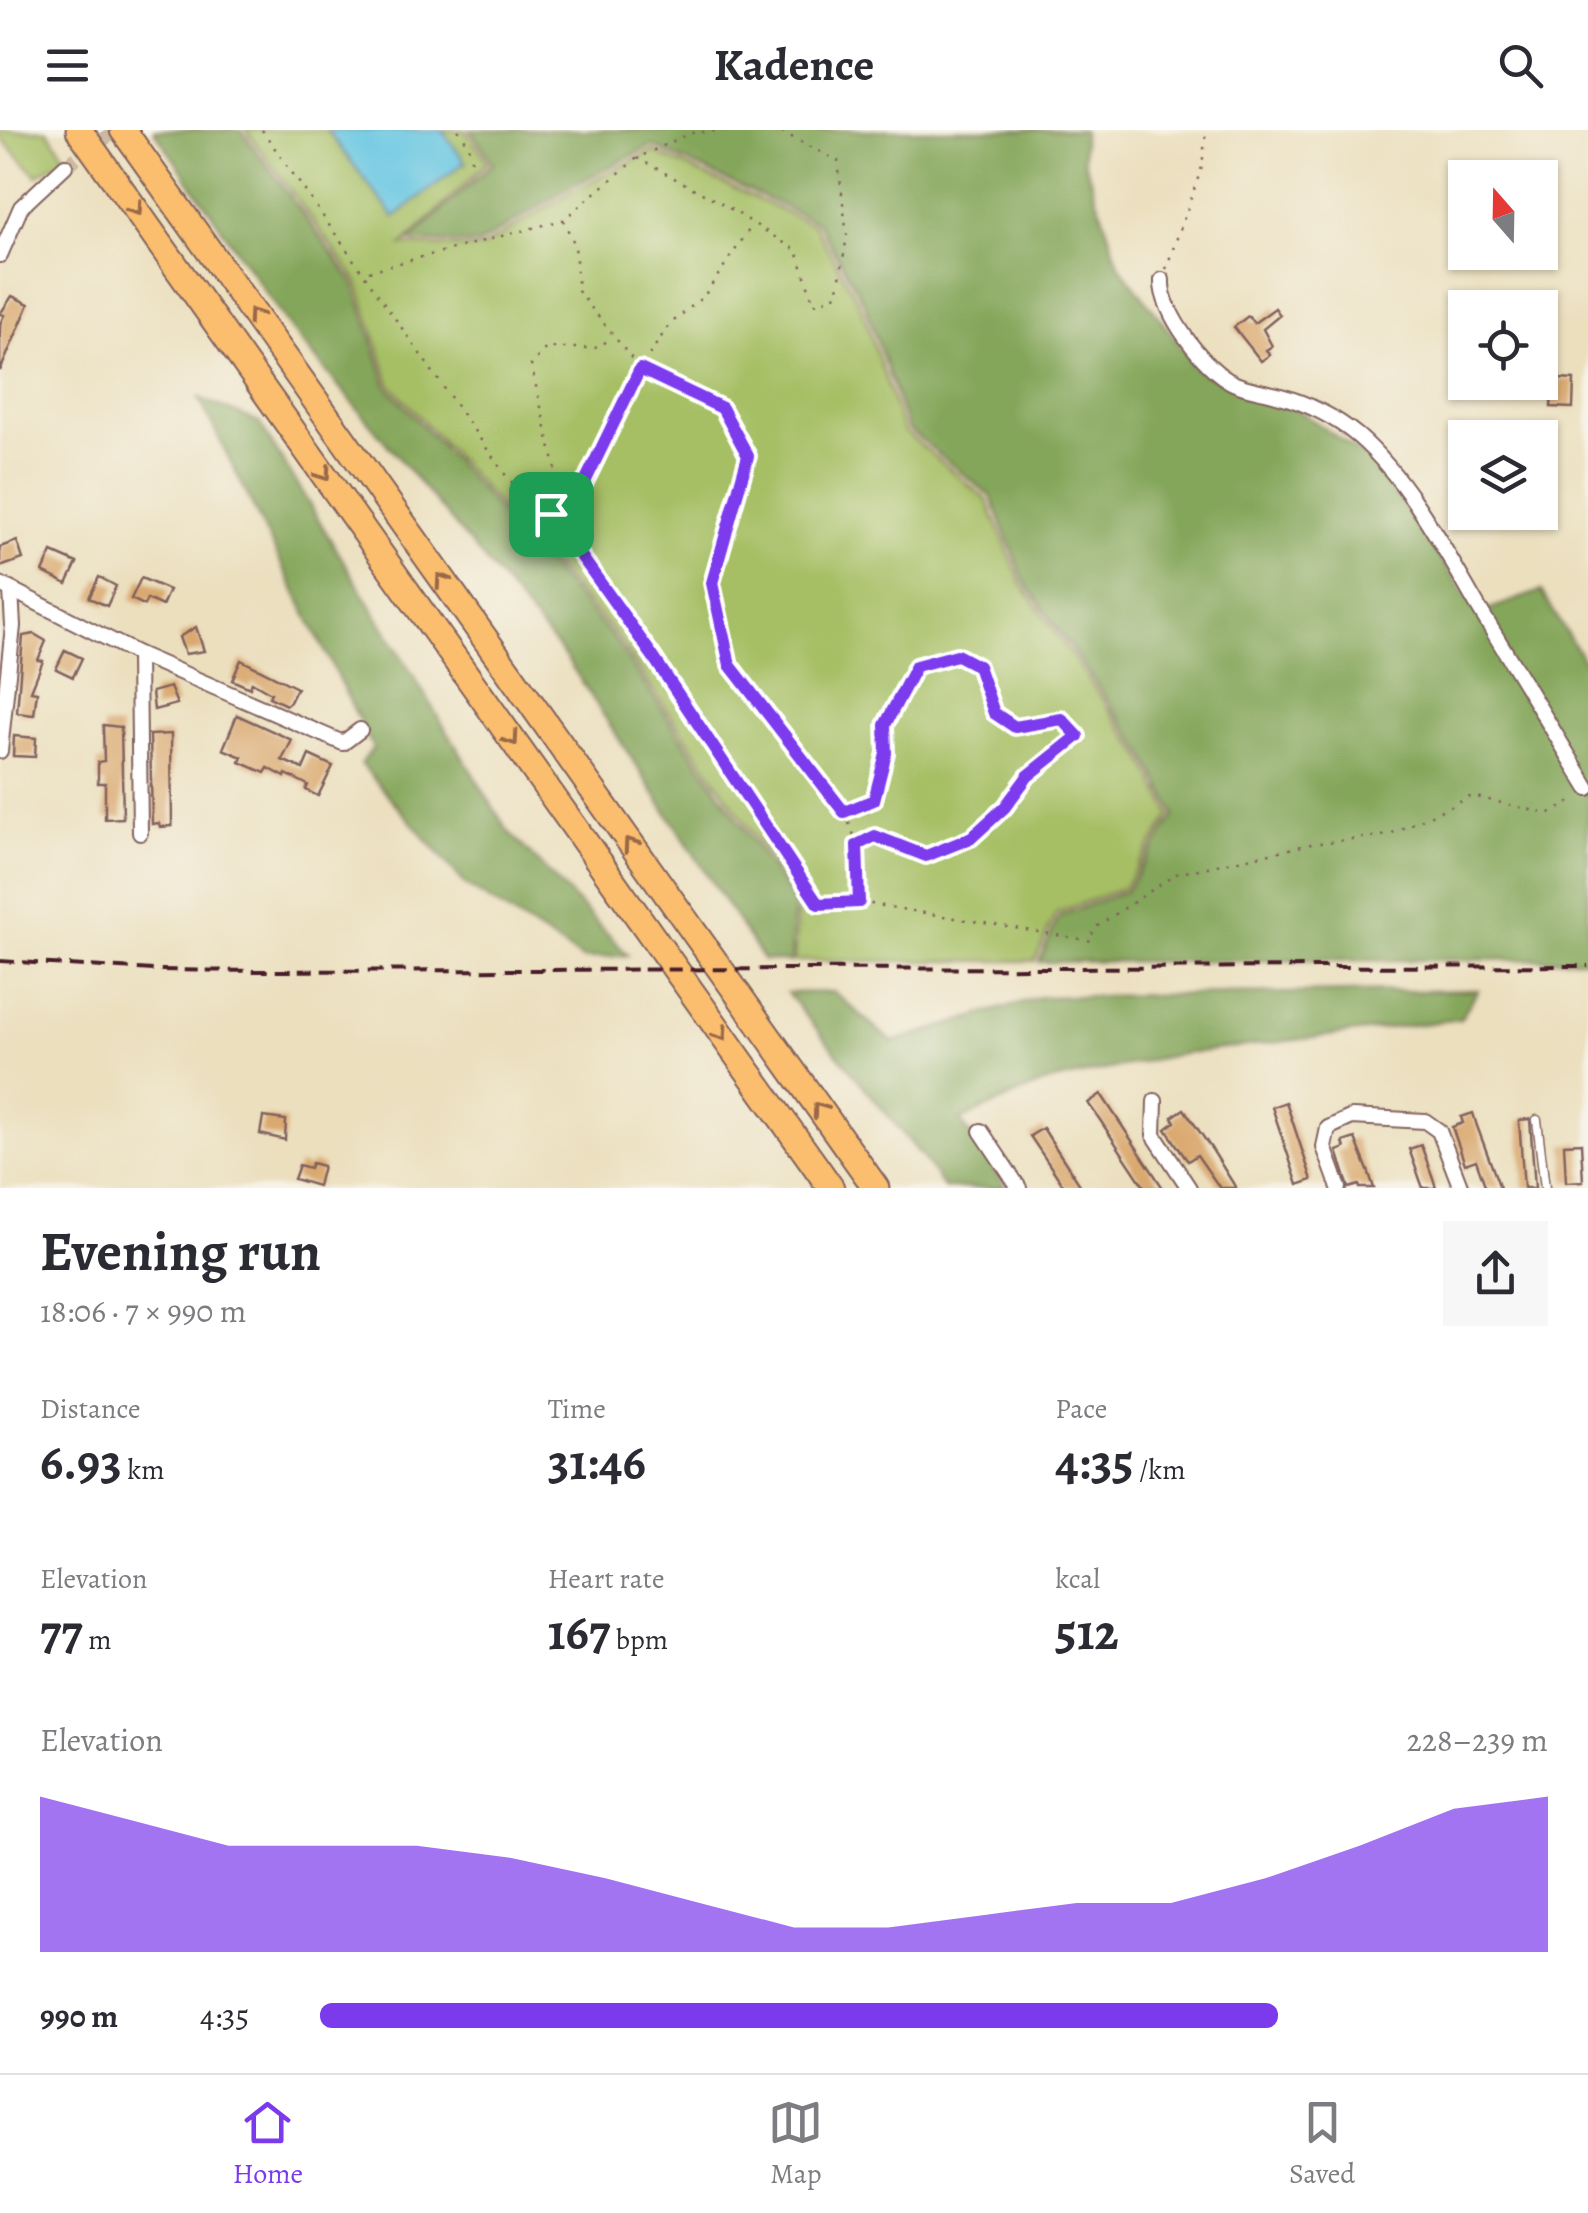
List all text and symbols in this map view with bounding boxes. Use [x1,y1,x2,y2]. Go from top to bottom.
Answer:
text: Kadence [714,34,874,96]
icon: menu [40,38,95,93]
icon: search [1493,38,1548,93]
north arrow [1448,160,1558,270]
map controls [1448,160,1558,530]
one-way arrow [124,198,142,216]
button: locate [1448,290,1558,400]
one-way arrow [248,307,266,326]
button: layers [1448,420,1558,530]
one-way arrow [312,463,330,482]
pin [509,472,594,557]
icon: arrive [524,487,579,542]
one-way arrow [436,572,454,591]
one-way arrow [500,728,518,747]
one-way arrow [624,837,642,856]
one-way arrow [709,1023,727,1042]
one-way arrow [813,1102,831,1120]
text: Evening run [40,1214,321,1289]
button: share [1443,1221,1548,1326]
text: 18:06 · 7 × 990 m [40,1289,246,1333]
text: Distance [40,1390,140,1428]
text: Time [548,1390,606,1428]
text: Pace [1055,1390,1107,1428]
text: 6.93 [40,1428,122,1496]
text: 31:46 [548,1428,646,1496]
text: 4:35 [1055,1428,1134,1496]
text: km [122,1451,165,1489]
text: /km [1134,1451,1186,1489]
text: Elevation [40,1560,147,1598]
text: Heart rate [548,1560,665,1598]
text: kcal [1055,1560,1100,1598]
text: 77 [40,1598,83,1666]
text: 167 [548,1598,610,1666]
text: 512 [1055,1598,1119,1666]
text: m [83,1621,112,1659]
text: bpm [610,1621,668,1659]
text: Elevation [40,1718,163,1762]
text: 228–239 m [1407,1718,1548,1762]
text: 990 m [40,1994,118,2038]
text: 4:35 [200,1994,249,2038]
tab: Home [233,2095,303,2193]
tab: Map [768,2095,823,2193]
tab: Saved [1289,2095,1355,2193]

